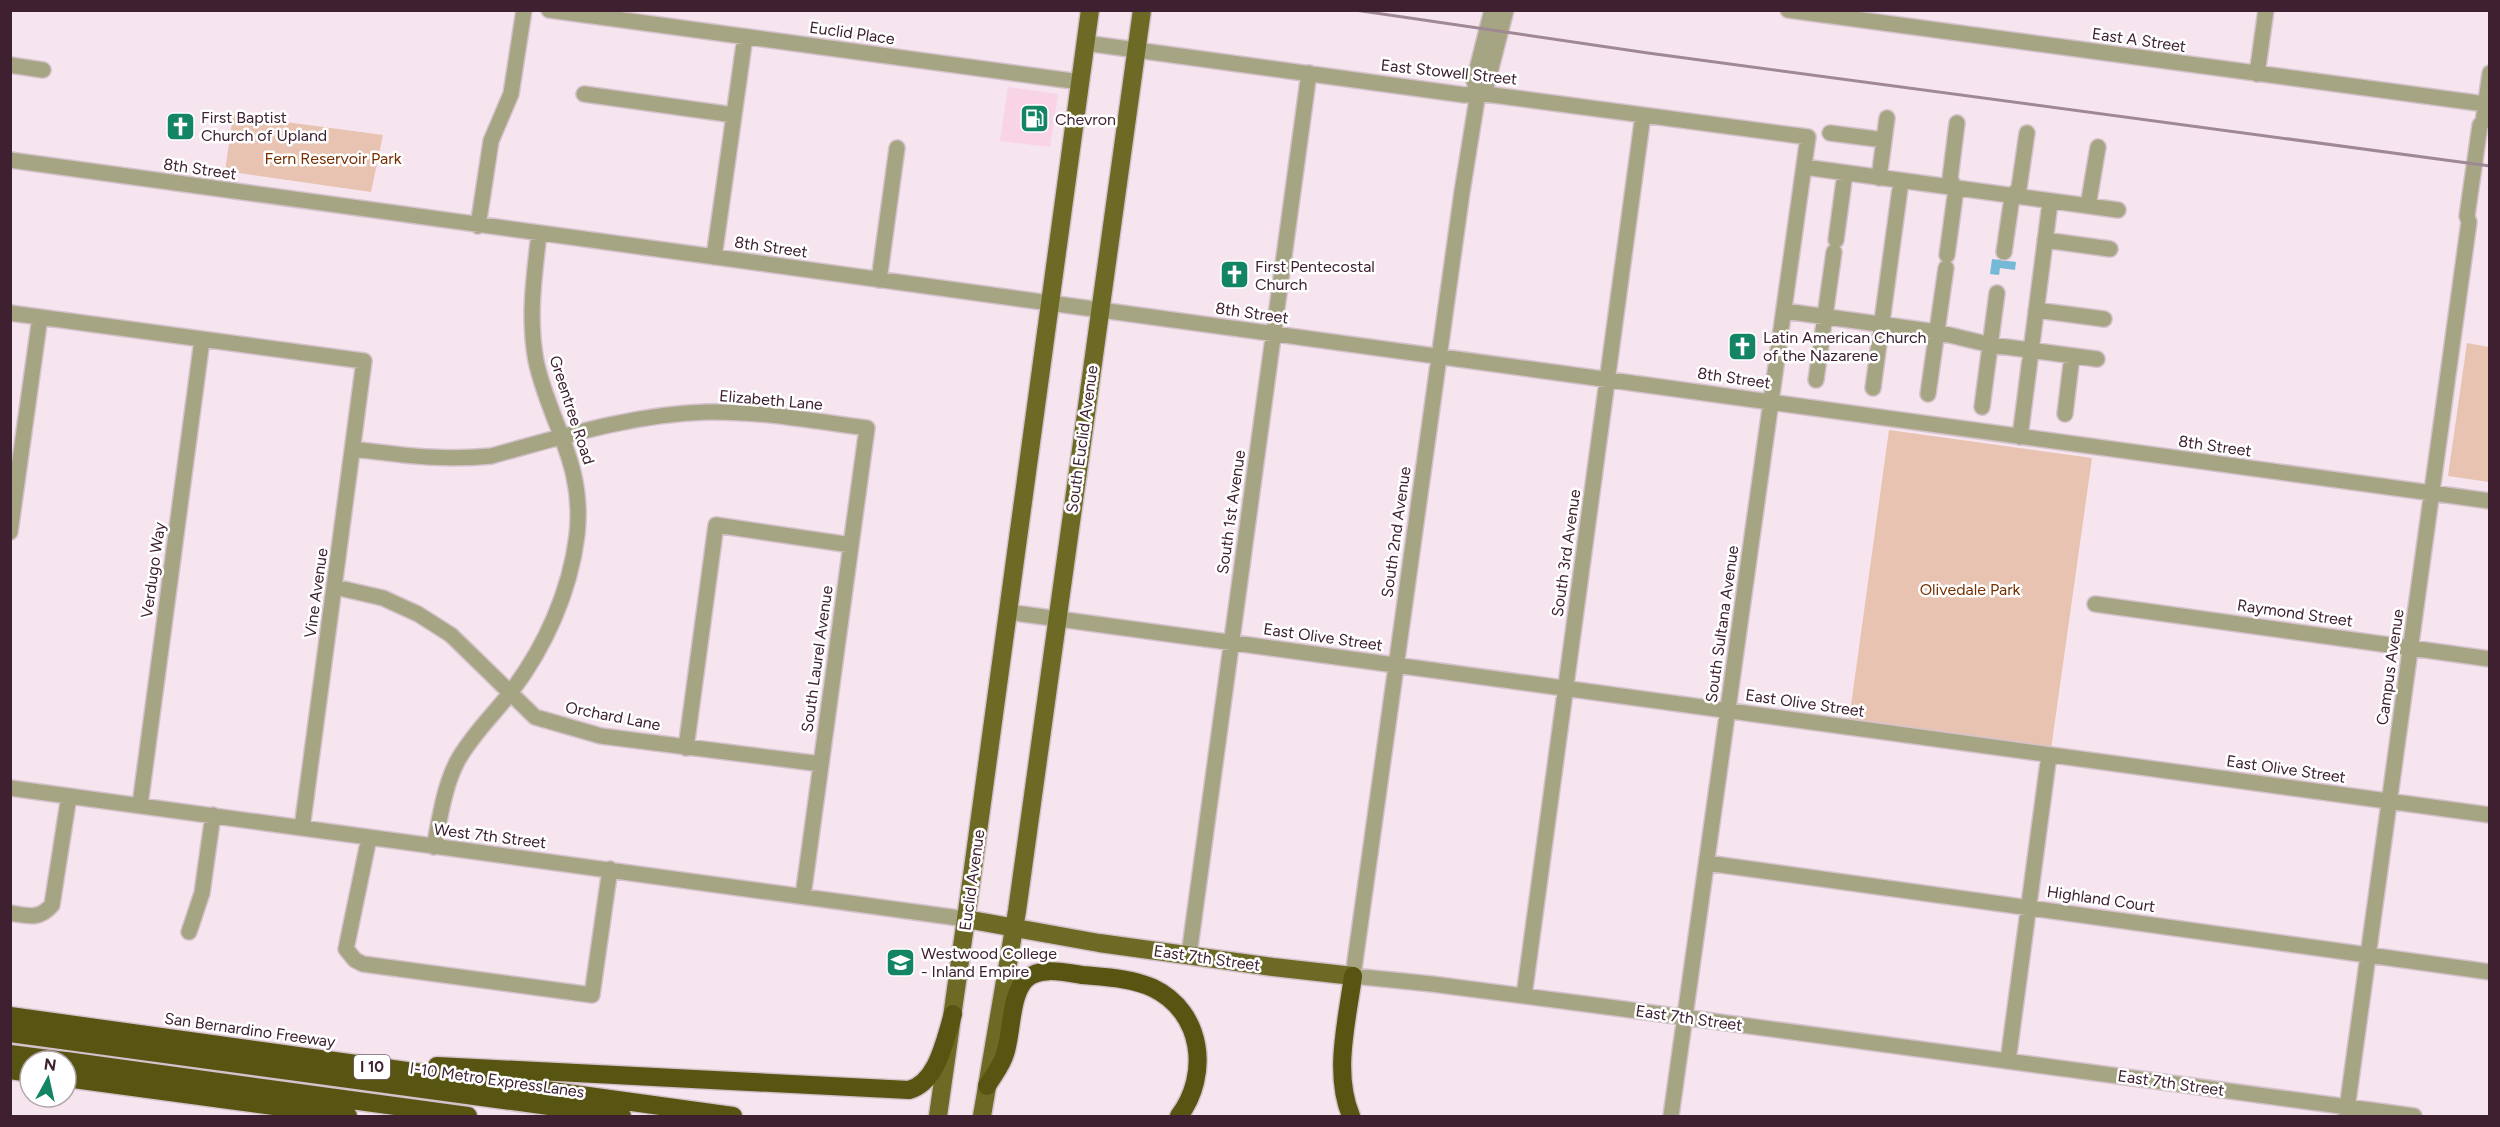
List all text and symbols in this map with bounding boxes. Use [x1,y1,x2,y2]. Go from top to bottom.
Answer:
street label: Euclid Place [808,18,896,48]
street label: East A Street [2091,24,2187,56]
street label: East Stowell Street [1380,55,1518,89]
fuel station icon: Chevron [1018,103,1050,135]
place label: First Baptist Church of Upland [201,108,327,145]
church icon: First Baptist Church of Upland [164,110,196,142]
place label: Chevron [1055,110,1116,129]
park label: Fern Reservoir Park [265,149,402,168]
street label: 8th Street [162,154,238,184]
street label: 8th Street [733,232,809,262]
place label: First Pentecostal Church [1255,257,1375,294]
church icon: First Pentecostal Church [1218,259,1250,291]
street label: 8th Street [1214,298,1290,328]
place label: Latin American Church of the Nazarene [1763,328,1927,365]
church icon: Latin American Church of the Nazarene [1726,330,1758,362]
street label: Greentree Road [545,353,599,467]
street label: 8th Street [1696,363,1772,393]
street label: South Euclid Avenue [1062,364,1102,514]
street label: Elizabeth Lane [718,386,824,414]
street label: 8th Street [2177,431,2253,461]
street label: South 1st Avenue [1213,448,1249,575]
street label: South 2nd Avenue [1377,465,1415,599]
street label: South 3rd Avenue [1548,488,1584,618]
street label: Verdugo Way [137,520,169,619]
street label: South Sultana Avenue [1702,544,1742,704]
street label: Vine Avenue [300,547,332,639]
park label: Olivedale Park [1920,580,2021,599]
street label: South Laurel Avenue [797,584,837,734]
street label: Raymond Street [2236,595,2354,631]
street label: Campus Avenue [2372,607,2408,726]
street label: East Olive Street [1262,619,1384,655]
street label: East Olive Street [1744,685,1866,721]
street label: Orchard Lane [564,697,662,735]
street label: East Olive Street [2225,751,2347,787]
street label: West 7th Street [433,820,547,852]
street label: Euclid Avenue [956,828,989,932]
street label: Highland Court [2046,882,2156,916]
street label: East 7th Street [1152,941,1262,975]
place label: Westwood College - Inland Empire [921,944,1057,981]
school or university icon: Westwood College - Inland Empire [884,946,916,978]
street label: East 7th Street [1634,1001,1744,1035]
street label: San Bernardino Freeway [163,1009,337,1051]
north arrow [18,1049,78,1109]
text: N [43,1054,57,1075]
road number: I 10 [354,1055,390,1079]
street label: I-10 Metro ExpressLanes [409,1058,585,1102]
street label: East 7th Street [2116,1066,2226,1100]

